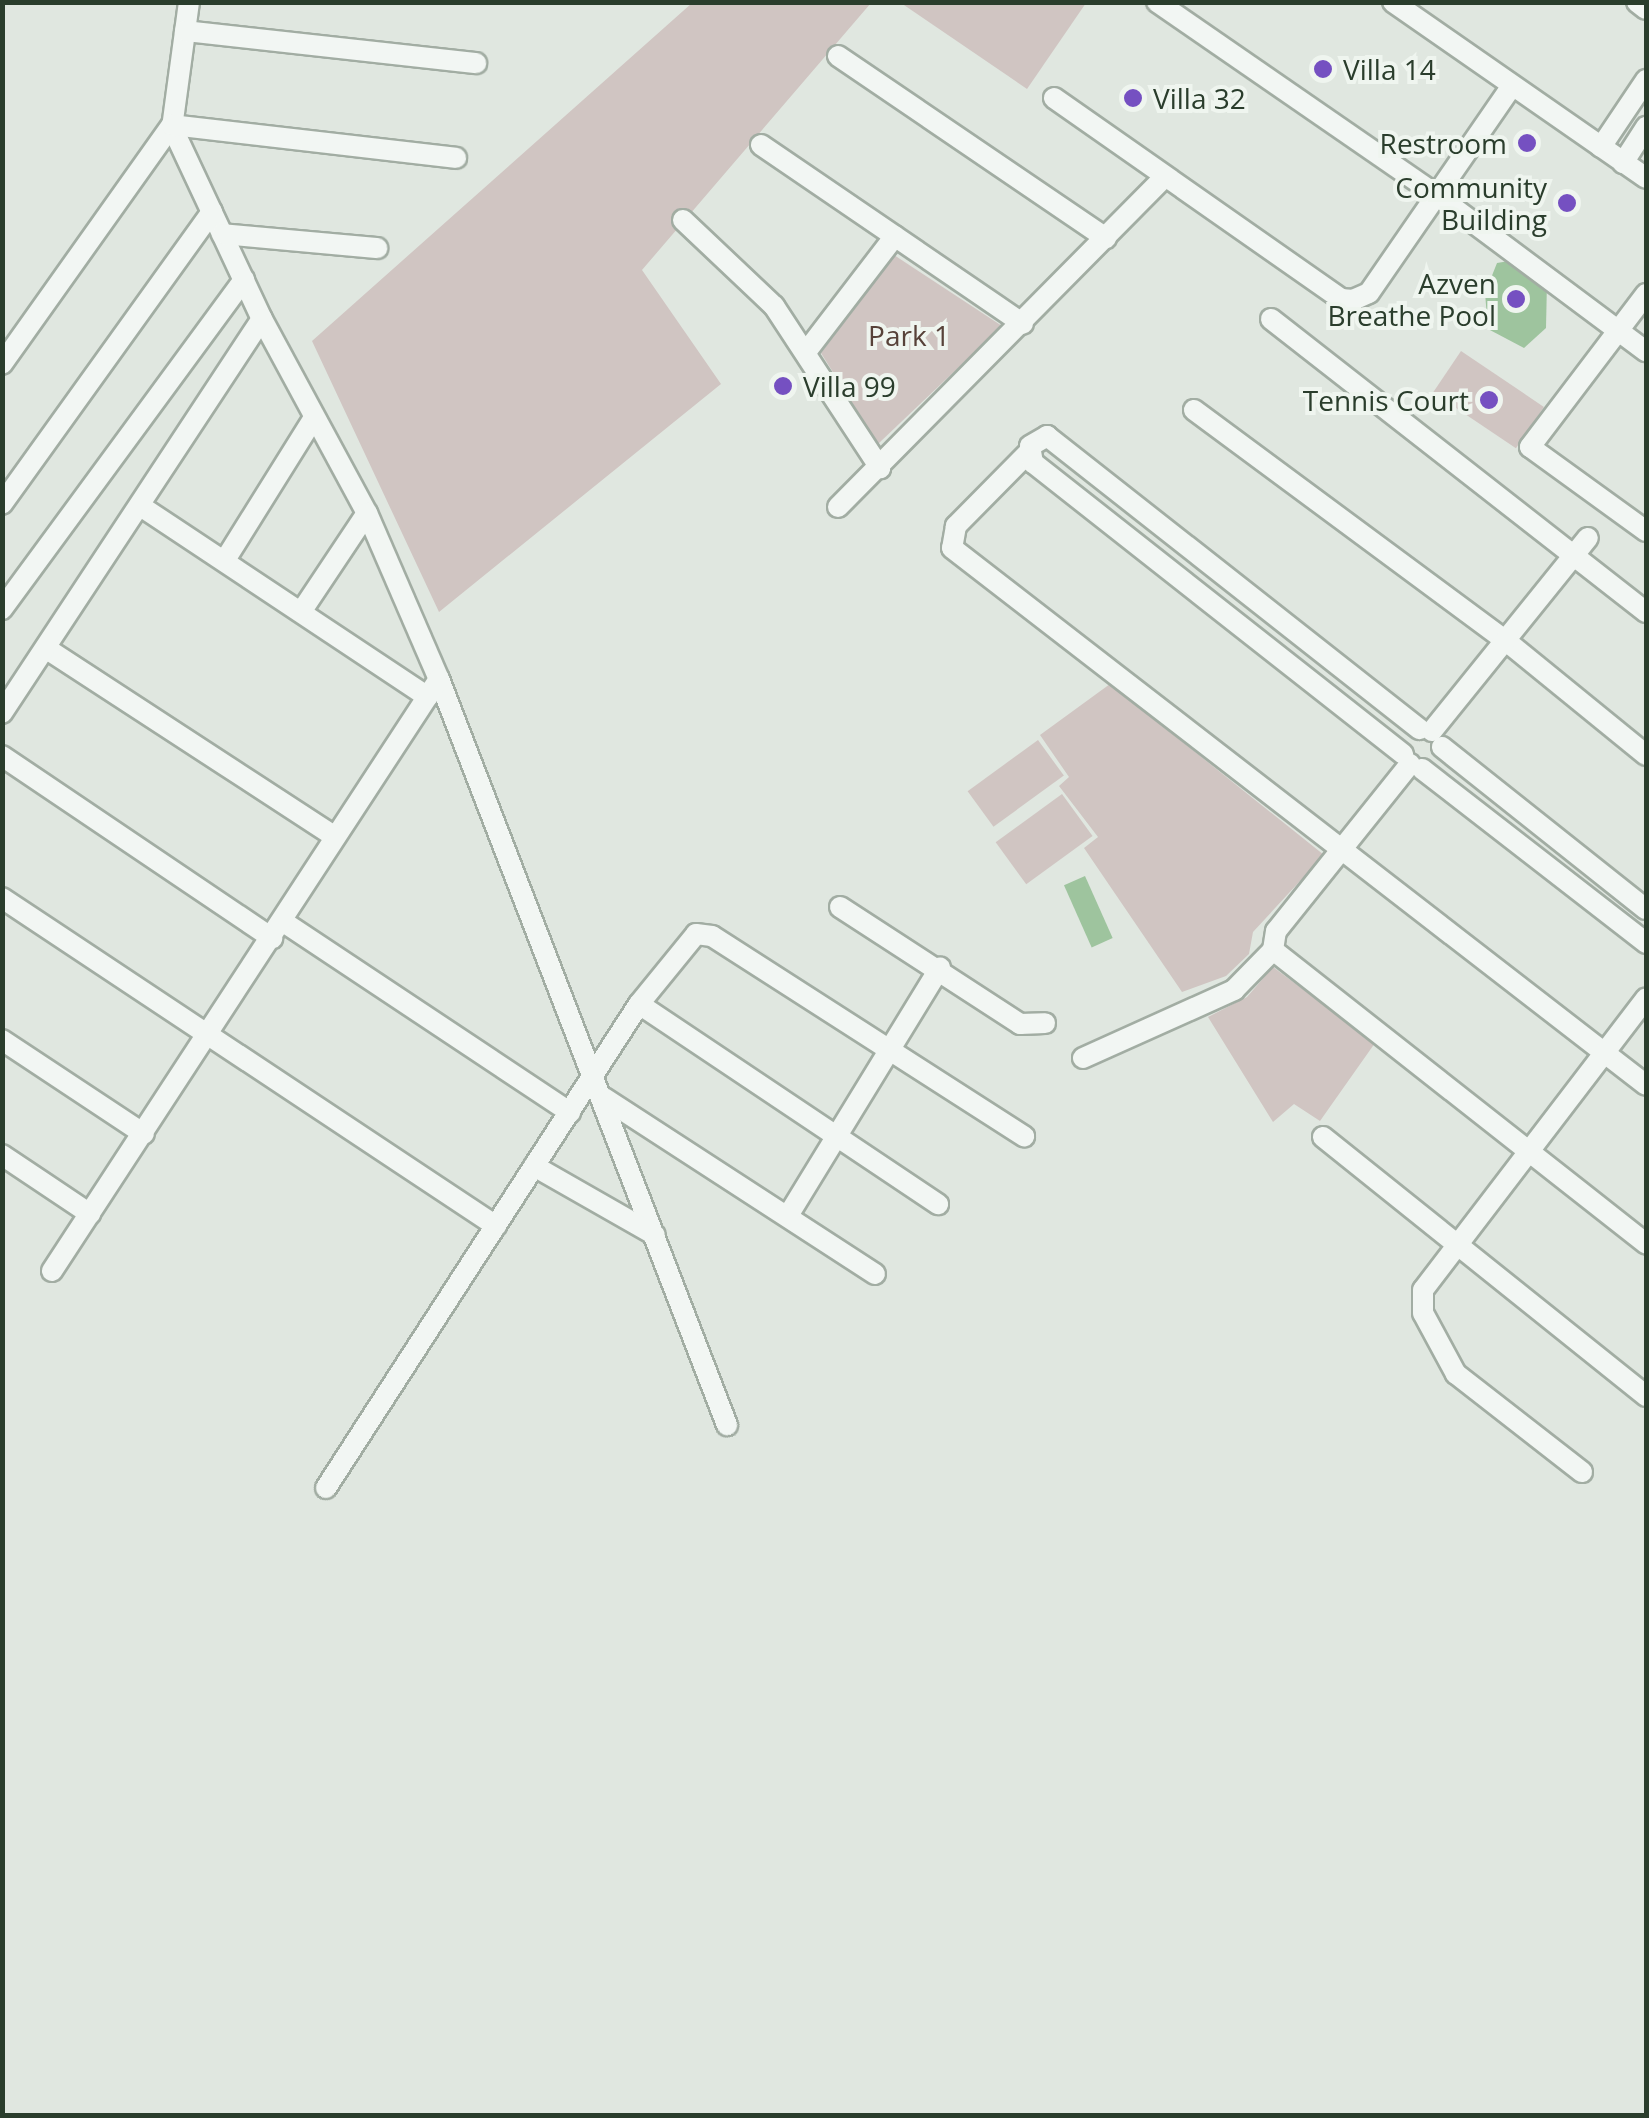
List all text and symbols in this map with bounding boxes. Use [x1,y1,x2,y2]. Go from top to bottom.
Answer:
place label: Villa 14 [1343,52,1436,86]
marker: Villa 14 [1312,58,1334,80]
place label: Villa 32 [1153,81,1246,115]
marker: Villa 32 [1122,87,1144,109]
place label: Restroom [1380,126,1507,160]
marker: Restroom [1516,132,1538,154]
place label: Community Building [1395,170,1547,236]
marker: Community Building [1556,192,1578,214]
place label: Azven Breathe Pool [1327,266,1496,332]
marker: Azven Breathe Pool [1505,288,1527,310]
park label: Park 1 [868,318,950,352]
place label: Villa 99 [803,369,896,403]
marker: Villa 99 [772,375,794,397]
place label: Tennis Court [1303,383,1469,417]
marker: Tennis Court [1478,389,1500,411]

